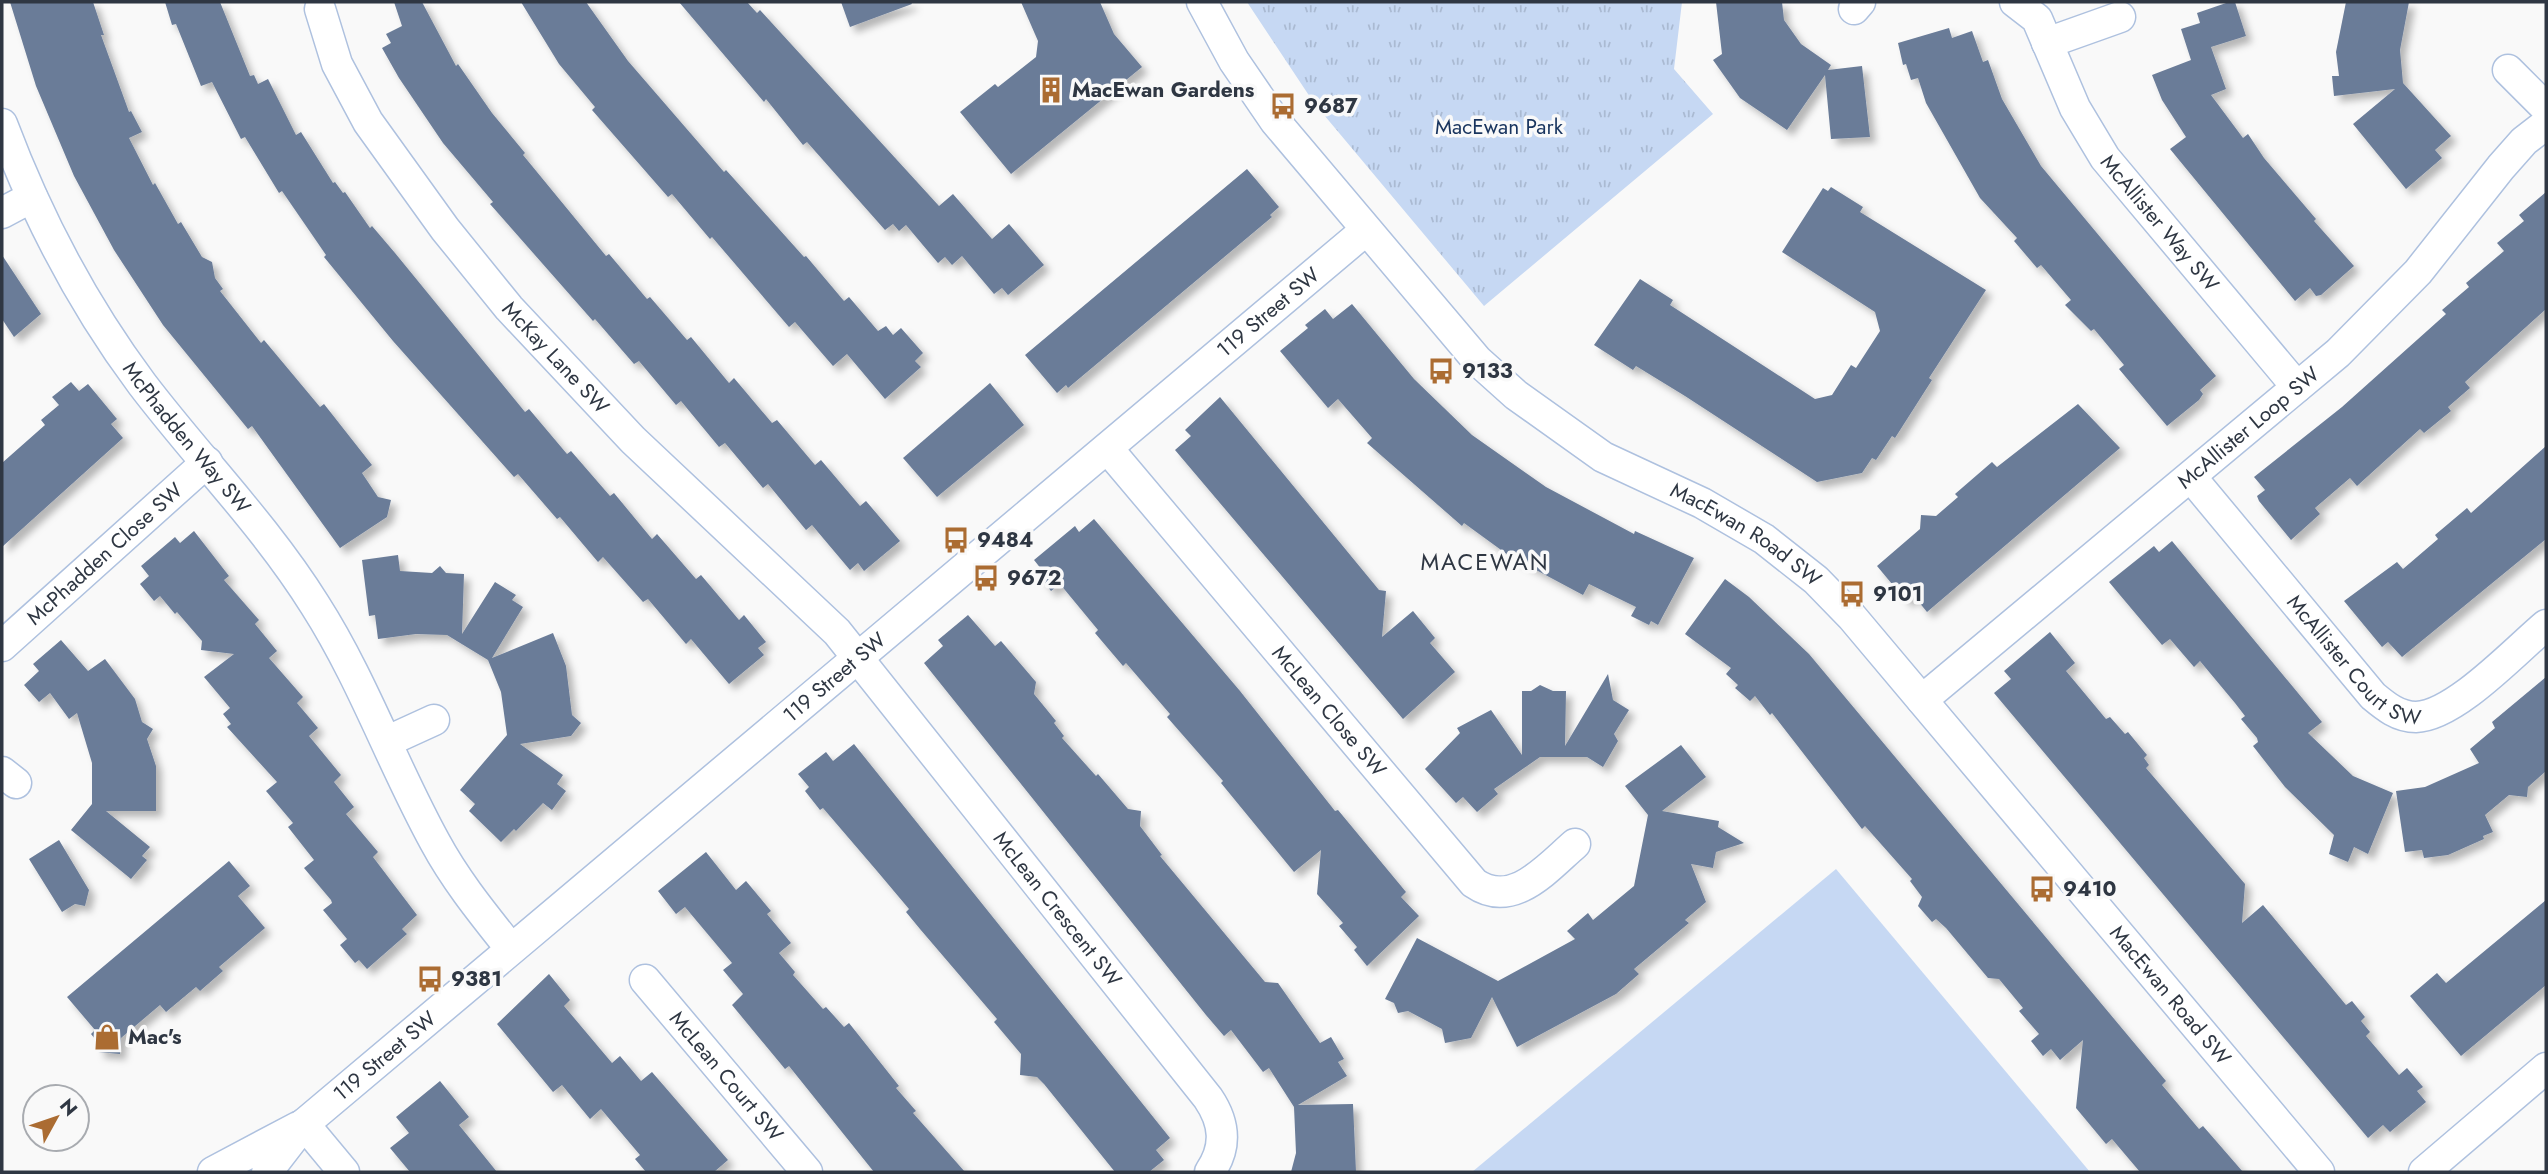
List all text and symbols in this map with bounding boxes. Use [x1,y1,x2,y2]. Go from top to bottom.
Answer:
building icon: MacEwan Gardens [1036,75,1066,105]
place label: MacEwan Gardens [1072,75,1255,105]
bus stop icon: 9687 [1268,91,1298,121]
place label: 9687 [1304,91,1358,121]
park label: MacEwan Park [1435,112,1564,142]
street label: McAllister Way SW [2093,148,2226,298]
street label: 119 Street SW [1210,260,1326,364]
street label: McKay Lane SW [495,295,616,421]
street label: McPhadden Way SW [115,355,258,520]
bus stop icon: 9133 [1426,356,1456,386]
place label: 9133 [1462,356,1513,386]
street label: McAllister Loop SW [2171,359,2326,496]
street label: MacEwan Road SW [1665,475,1828,594]
street label: McPhadden Close SW [20,476,189,632]
bus stop icon: 9484 [941,525,971,555]
place label: 9484 [977,525,1034,555]
district label: MACEWAN [1420,545,1550,579]
bus stop icon: 9672 [971,563,1001,593]
place label: 9672 [1007,563,1062,593]
bus stop icon: 9101 [1837,579,1867,609]
place label: 9101 [1873,579,1922,609]
street label: McAllister Court SW [2280,588,2423,733]
street label: 119 Street SW [777,625,893,730]
street label: McLean Close SW [1265,639,1393,783]
street label: McLean Crescent SW [986,825,1129,993]
bus stop icon: 9410 [2027,874,2057,904]
place label: 9410 [2063,874,2116,904]
street label: MacEwan Road SW [2103,919,2238,1072]
bus stop icon: 9381 [415,964,445,994]
place label: 9381 [451,964,502,994]
street label: 119 Street SW [327,1004,443,1108]
street label: McLean Court SW [662,1005,790,1148]
shop icon: Mac's [92,1022,122,1052]
place label: Mac's [128,1022,182,1052]
north arrow [21,1083,91,1153]
text: N [53,1093,84,1122]

